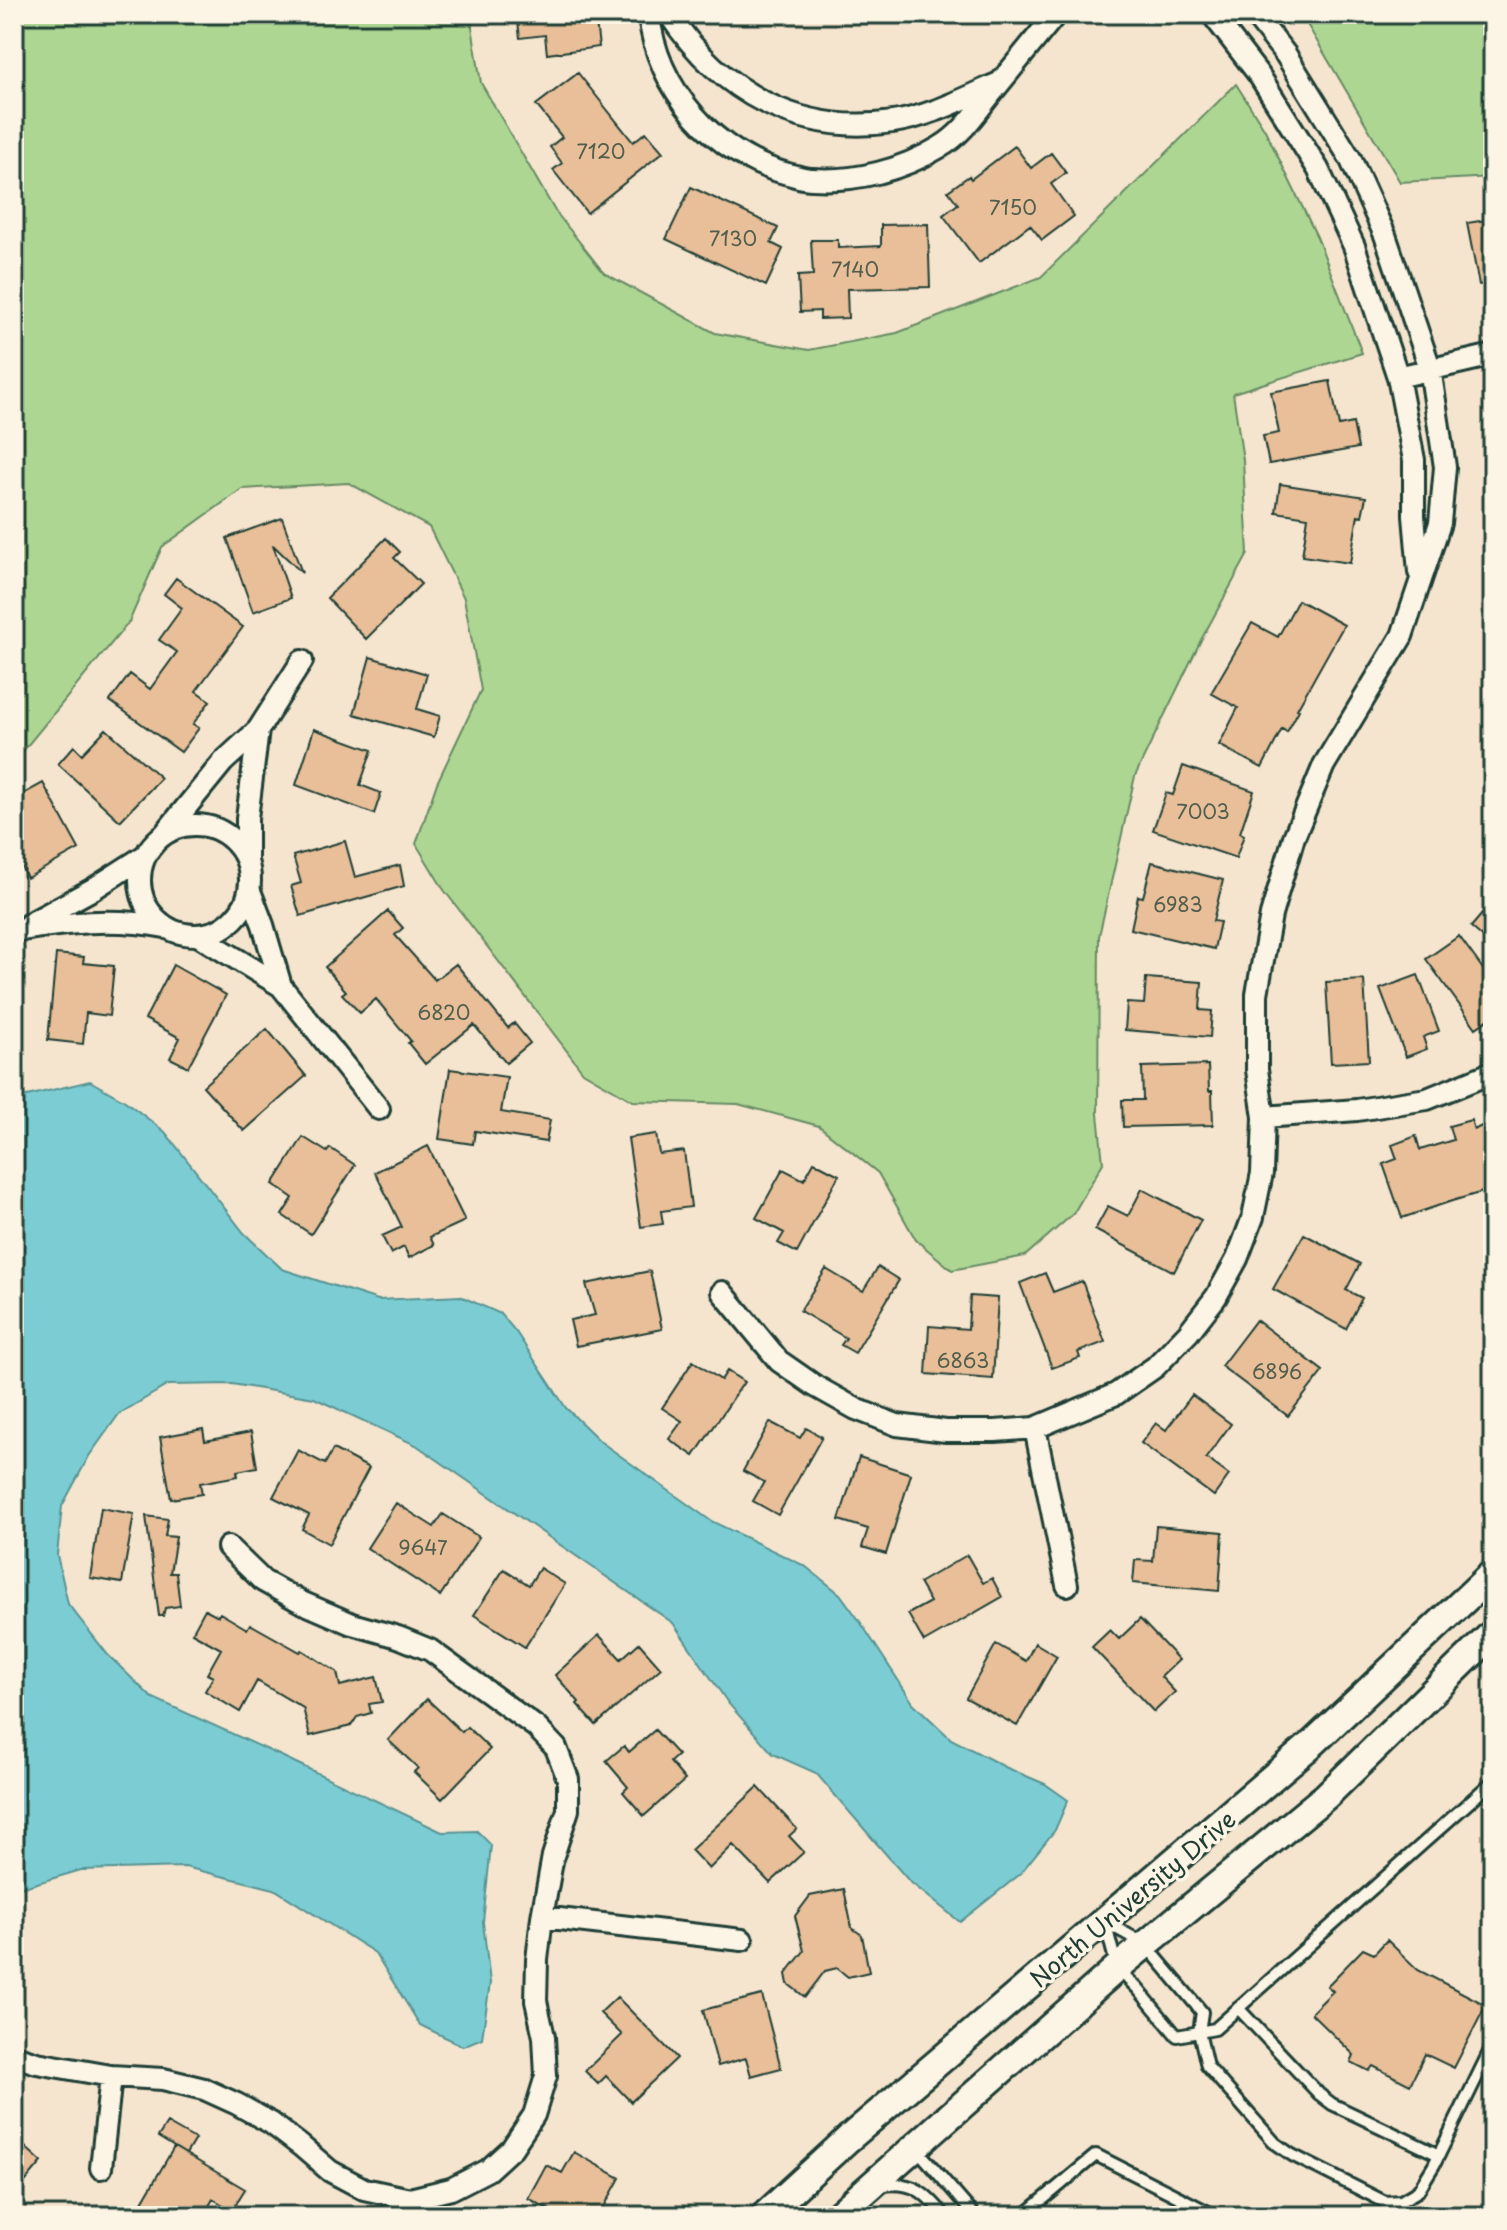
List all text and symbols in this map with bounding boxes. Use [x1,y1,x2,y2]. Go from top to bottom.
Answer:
house number: 7120 [577,136,625,166]
house number: 7150 [989,192,1037,222]
house number: 7130 [709,223,757,253]
house number: 7140 [831,254,879,284]
house number: 7003 [1176,796,1230,826]
house number: 6983 [1153,889,1203,919]
house number: 6820 [418,997,470,1027]
house number: 6863 [937,1345,989,1375]
house number: 6896 [1252,1356,1302,1386]
house number: 9647 [398,1532,448,1562]
street label: North University Drive [1021,1801,1243,1995]

